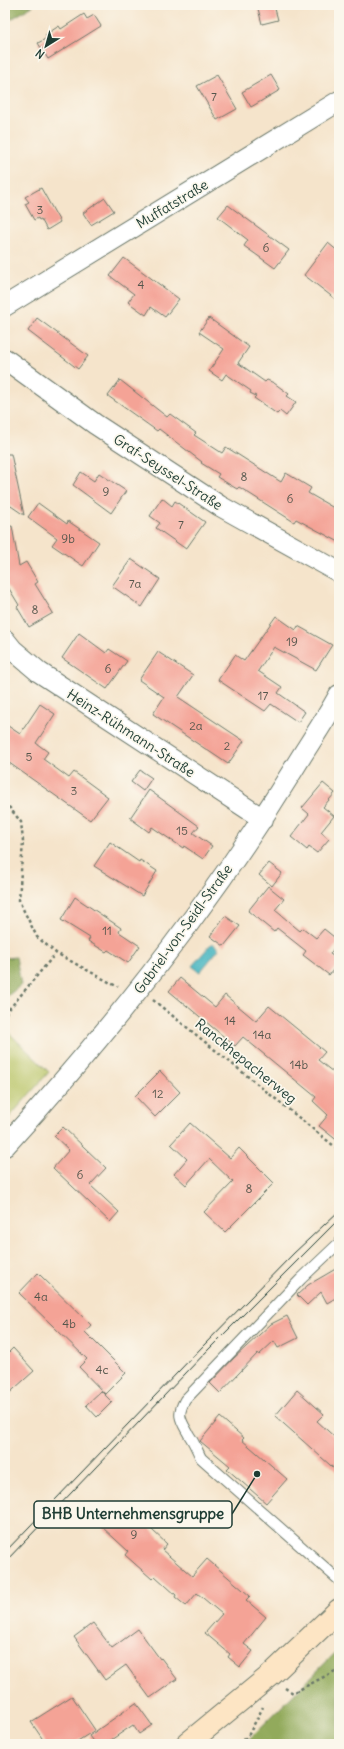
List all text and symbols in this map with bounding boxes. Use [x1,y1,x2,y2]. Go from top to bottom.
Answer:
north arrow [26,26,66,66]
text: N [33,46,47,62]
house number: 7 [211,89,217,104]
street label: Muffatstraße [133,175,211,233]
house number: 3 [37,202,44,217]
house number: 6 [263,240,270,255]
house number: 4 [138,277,145,292]
street label: Graf-Seyssel-Straße [110,430,226,514]
house number: 8 [241,469,248,484]
house number: 9 [103,484,110,499]
house number: 6 [287,491,294,506]
house number: 7 [178,517,184,532]
house number: 9b [61,531,75,546]
house number: 7a [129,576,142,591]
house number: 8 [32,602,39,617]
house number: 19 [286,634,298,649]
house number: 6 [105,661,112,676]
street label: Heinz-Rühmann-Straße [64,685,198,781]
house number: 17 [258,688,268,703]
house number: 2a [189,718,203,733]
house number: 2 [224,738,231,753]
house number: 5 [26,749,33,764]
house number: 3 [71,783,78,798]
house number: 15 [176,823,188,838]
street label: Gabriel-von-Seidl-Straße [130,861,236,997]
house number: 11 [102,923,112,938]
house number: 14 [224,1013,236,1028]
street label: Ranckhepacherweg [192,1014,300,1108]
house number: 14a [253,1027,271,1042]
house number: 14b [290,1057,309,1072]
house number: 12 [152,1086,164,1101]
house number: 6 [77,1167,84,1182]
house number: 8 [246,1181,253,1196]
house number: 4a [34,1289,48,1304]
house number: 4b [62,1316,76,1331]
house number: 4c [95,1362,109,1377]
callout: BHB Unternehmensgruppe [34,1501,232,1528]
text: BHB Unternehmensgruppe [42,1504,224,1524]
house number: 9 [131,1527,138,1542]

